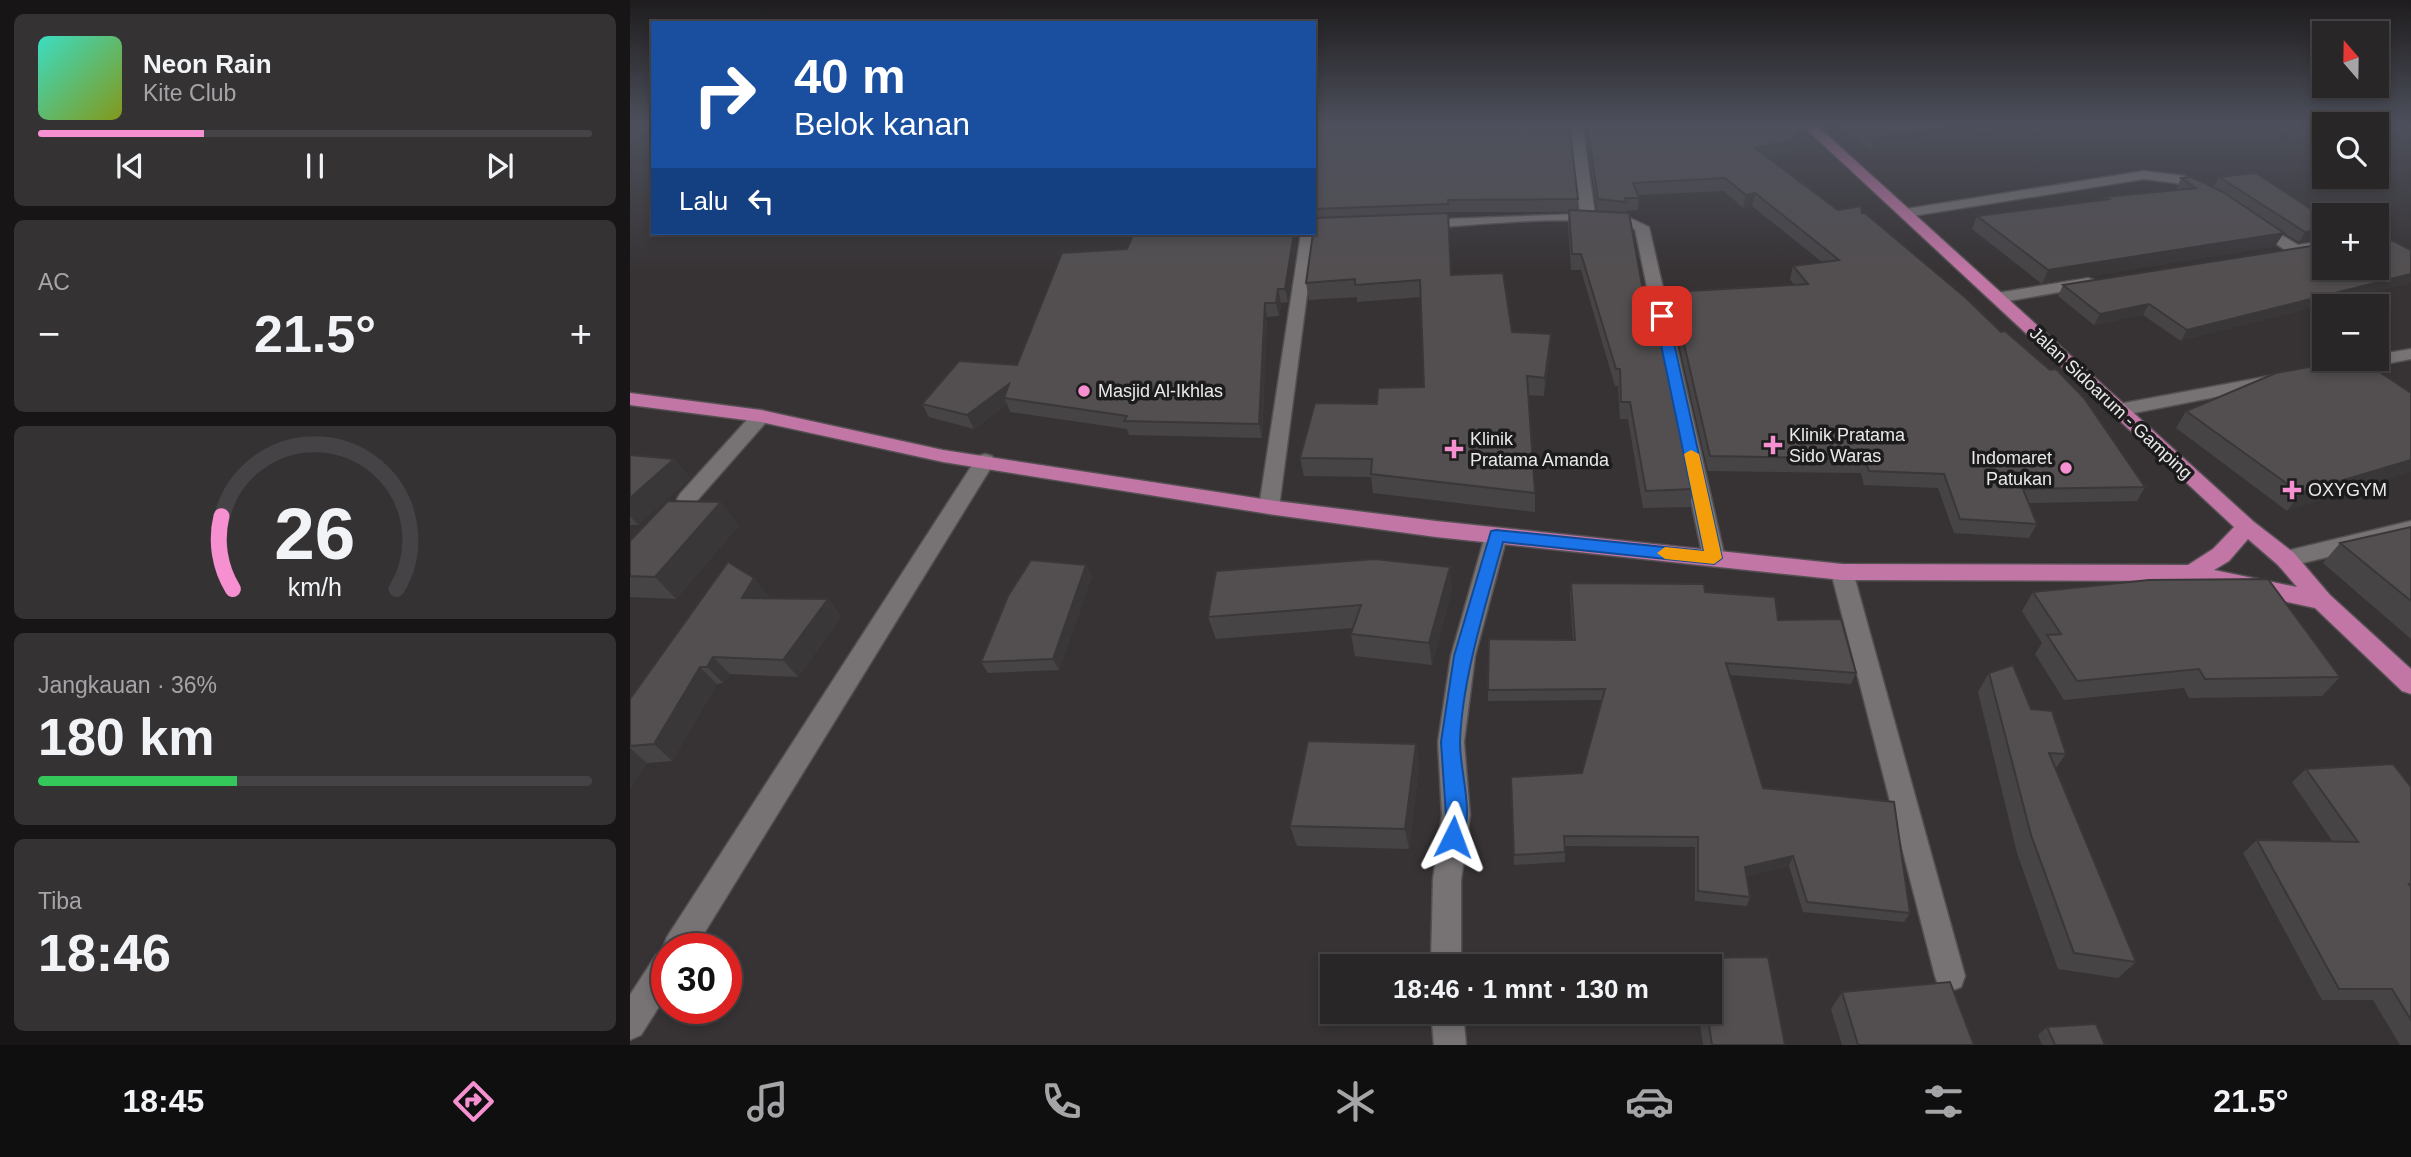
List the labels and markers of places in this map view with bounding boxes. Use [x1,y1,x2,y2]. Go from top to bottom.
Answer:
pin [1632,286,1692,346]
place label: Masjid Al-Ikhlas [1098,381,1223,401]
marker: Masjid Al-Ikhlas [1076,383,1092,399]
place label: Klinik Pratama Sido Waras [1789,425,1906,466]
place label: Klinik Pratama Amanda [1470,429,1610,470]
marker: Klinik Pratama Sido Waras [1763,435,1783,455]
marker: Klinik Pratama Amanda [1444,439,1464,459]
place label: Indomaret Patukan [1971,448,2052,489]
marker: Indomaret Patukan [2058,460,2074,476]
marker: OXYGYM [2282,480,2302,500]
place label: OXYGYM [2308,480,2387,500]

